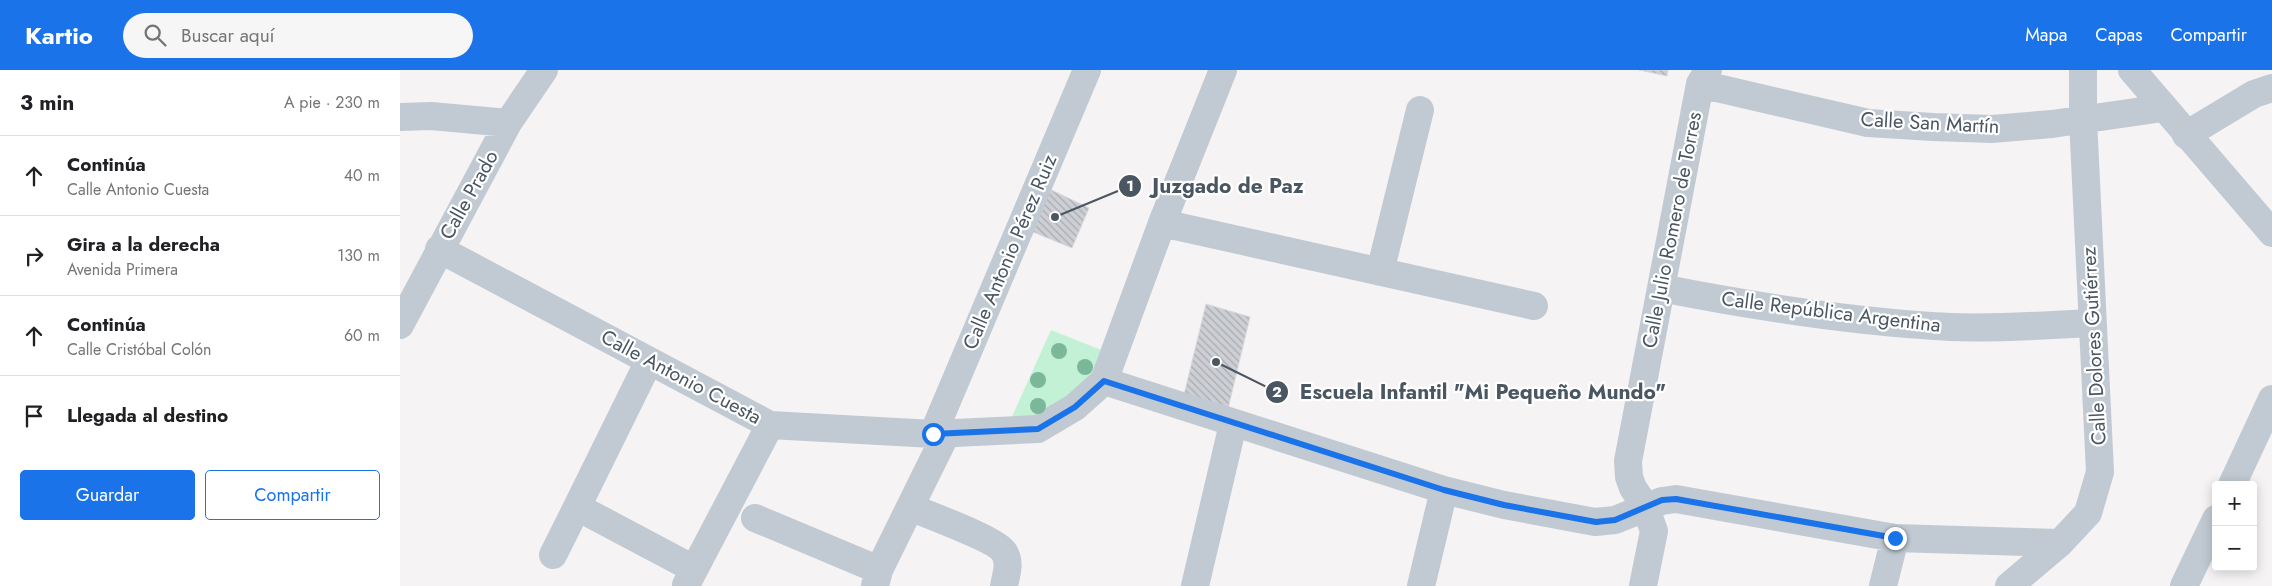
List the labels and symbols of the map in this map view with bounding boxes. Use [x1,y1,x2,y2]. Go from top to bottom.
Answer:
street label: Calle San Martín [1860,105,2000,141]
street label: Calle Julio Romero de Torres [1635,109,1709,351]
street label: Calle Prado [433,145,506,245]
street label: Calle Antonio Pérez Ruiz [956,150,1064,354]
callout: Juzgado de Paz [1118,168,1314,204]
text: Juzgado de Paz [1148,171,1304,201]
text: 1 [1126,175,1134,197]
street label: Calle Dolores Gutiérrez [2074,246,2114,446]
street label: Calle República Argentina [1720,284,1942,340]
street label: Calle Antonio Cuesta [596,322,766,432]
callout: Escuela Infantil "Mi Pequeño Mundo" [1264,374,1676,410]
text: Escuela Infantil "Mi Pequeño Mundo" [1300,377,1666,407]
text: 2 [1272,381,1282,403]
route start [922,423,945,446]
route end [1884,527,1907,550]

